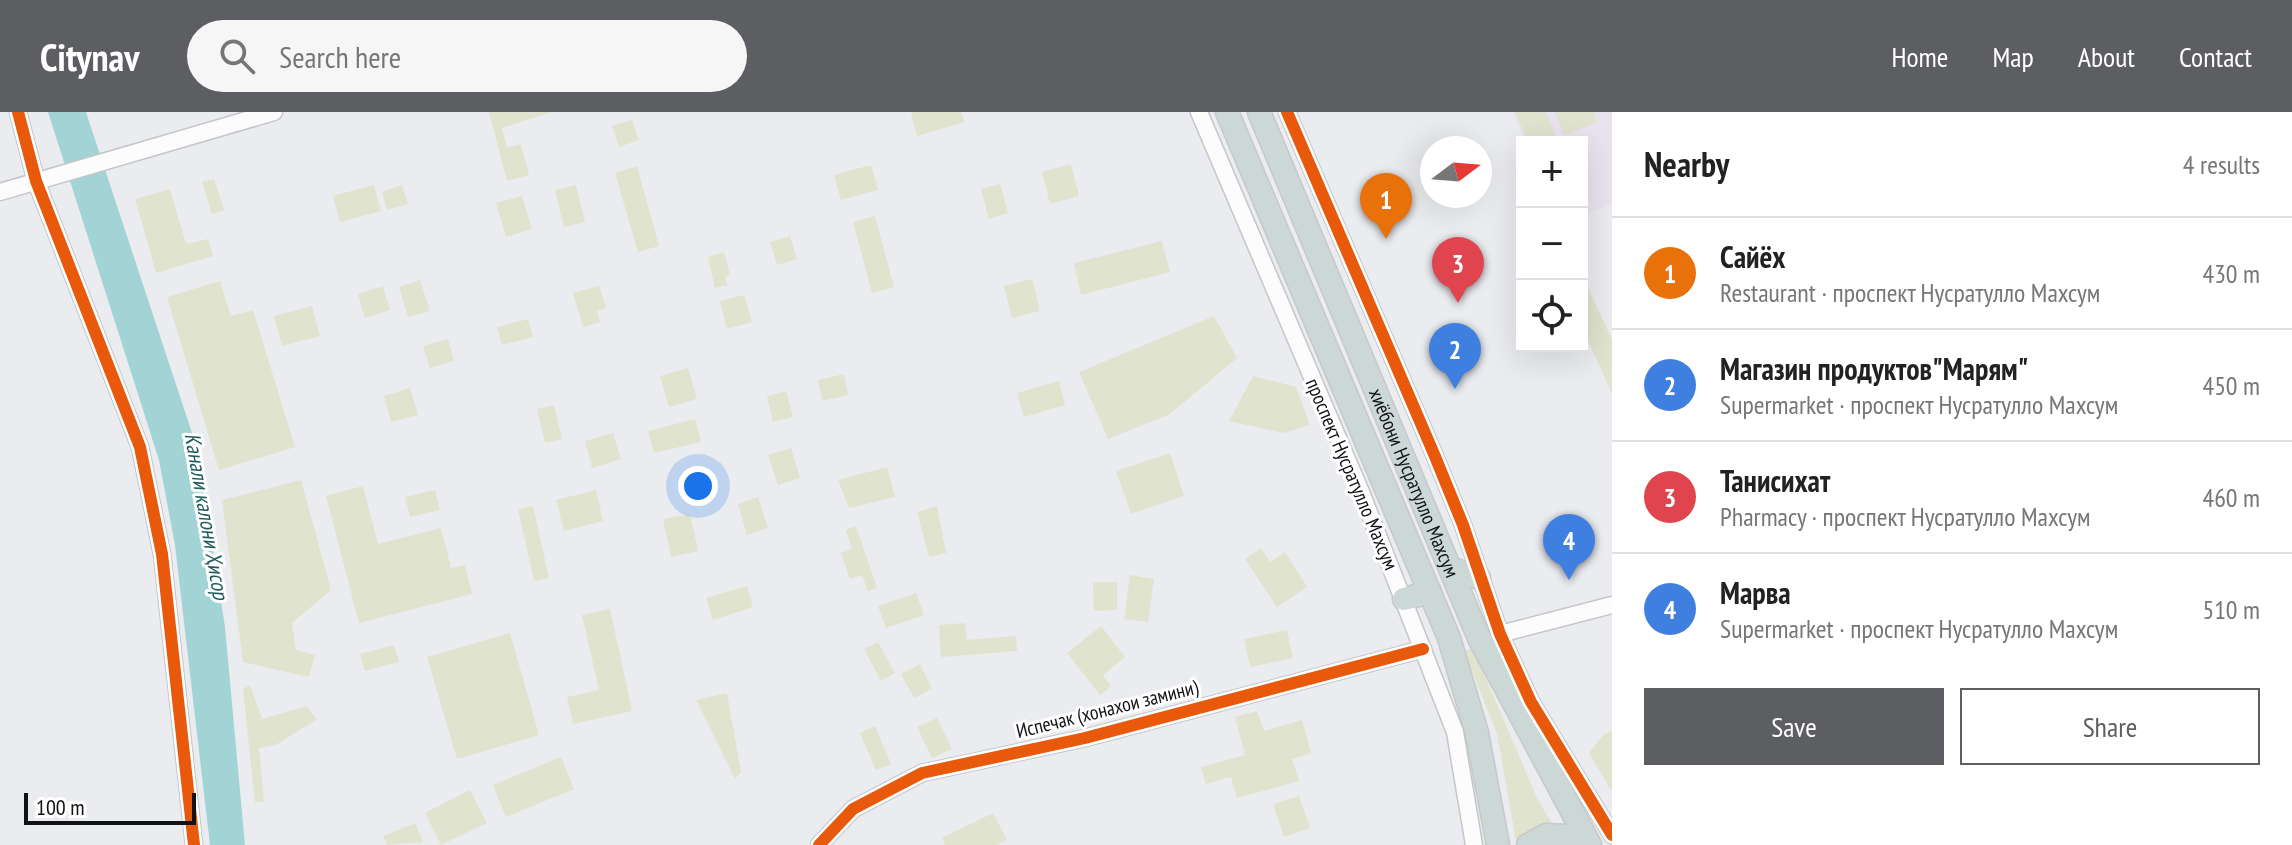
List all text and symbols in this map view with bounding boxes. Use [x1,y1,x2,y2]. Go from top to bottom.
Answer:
search box [187,20,747,92]
text: Citynav [40,32,139,81]
icon: search [215,34,259,78]
text: Search here [279,37,401,76]
text: Home [1892,38,1948,75]
text: Map [1992,38,2034,75]
text: About [2078,38,2135,75]
text: Contact [2179,38,2252,75]
north arrow [1420,136,1492,208]
map controls [1516,136,1588,352]
button: + [1516,136,1588,208]
text: Nearby [1644,142,1729,186]
text: 4 results [2183,148,2260,181]
pin: 1 [1360,173,1412,239]
button: − [1516,208,1588,280]
pin: 3 [1432,237,1484,303]
text: Сайёх [1720,237,1785,276]
text: 1 [1664,257,1676,290]
text: 430 m [2202,257,2260,290]
text: Restaurant · проспект Нусратулло Махсум [1720,276,2100,309]
button: locate [1516,280,1588,352]
pin: 2 [1429,323,1481,389]
text: Магазин продуктов"Марям" [1720,349,2028,388]
text: 2 [1664,369,1676,402]
text: 450 m [2202,369,2260,402]
street label: проспект Нусратулло Махсум [1300,374,1404,574]
street label: хиёбони Нусратулло Махсум [1363,384,1465,581]
text: Supermarket · проспект Нусратулло Махсум [1720,388,2118,421]
water label: Канали калони Ҳисор [179,430,236,603]
text: Танисихат [1720,461,1830,500]
your location [678,466,718,506]
text: 3 [1664,481,1676,514]
text: 460 m [2202,481,2260,514]
text: Pharmacy · проспект Нусратулло Махсум [1720,500,2091,533]
pin: 4 [1543,514,1595,580]
text: Марва [1720,573,1791,612]
text: 4 [1664,593,1676,626]
text: 510 m [2202,593,2260,626]
text: Supermarket · проспект Нусратулло Махсум [1720,612,2118,645]
street label: Испечак (хонахои замини) [1013,674,1201,744]
button: Save [1644,688,1944,765]
button: Share [1960,688,2260,765]
scale bar [24,789,196,825]
text: 100 m [36,793,85,821]

